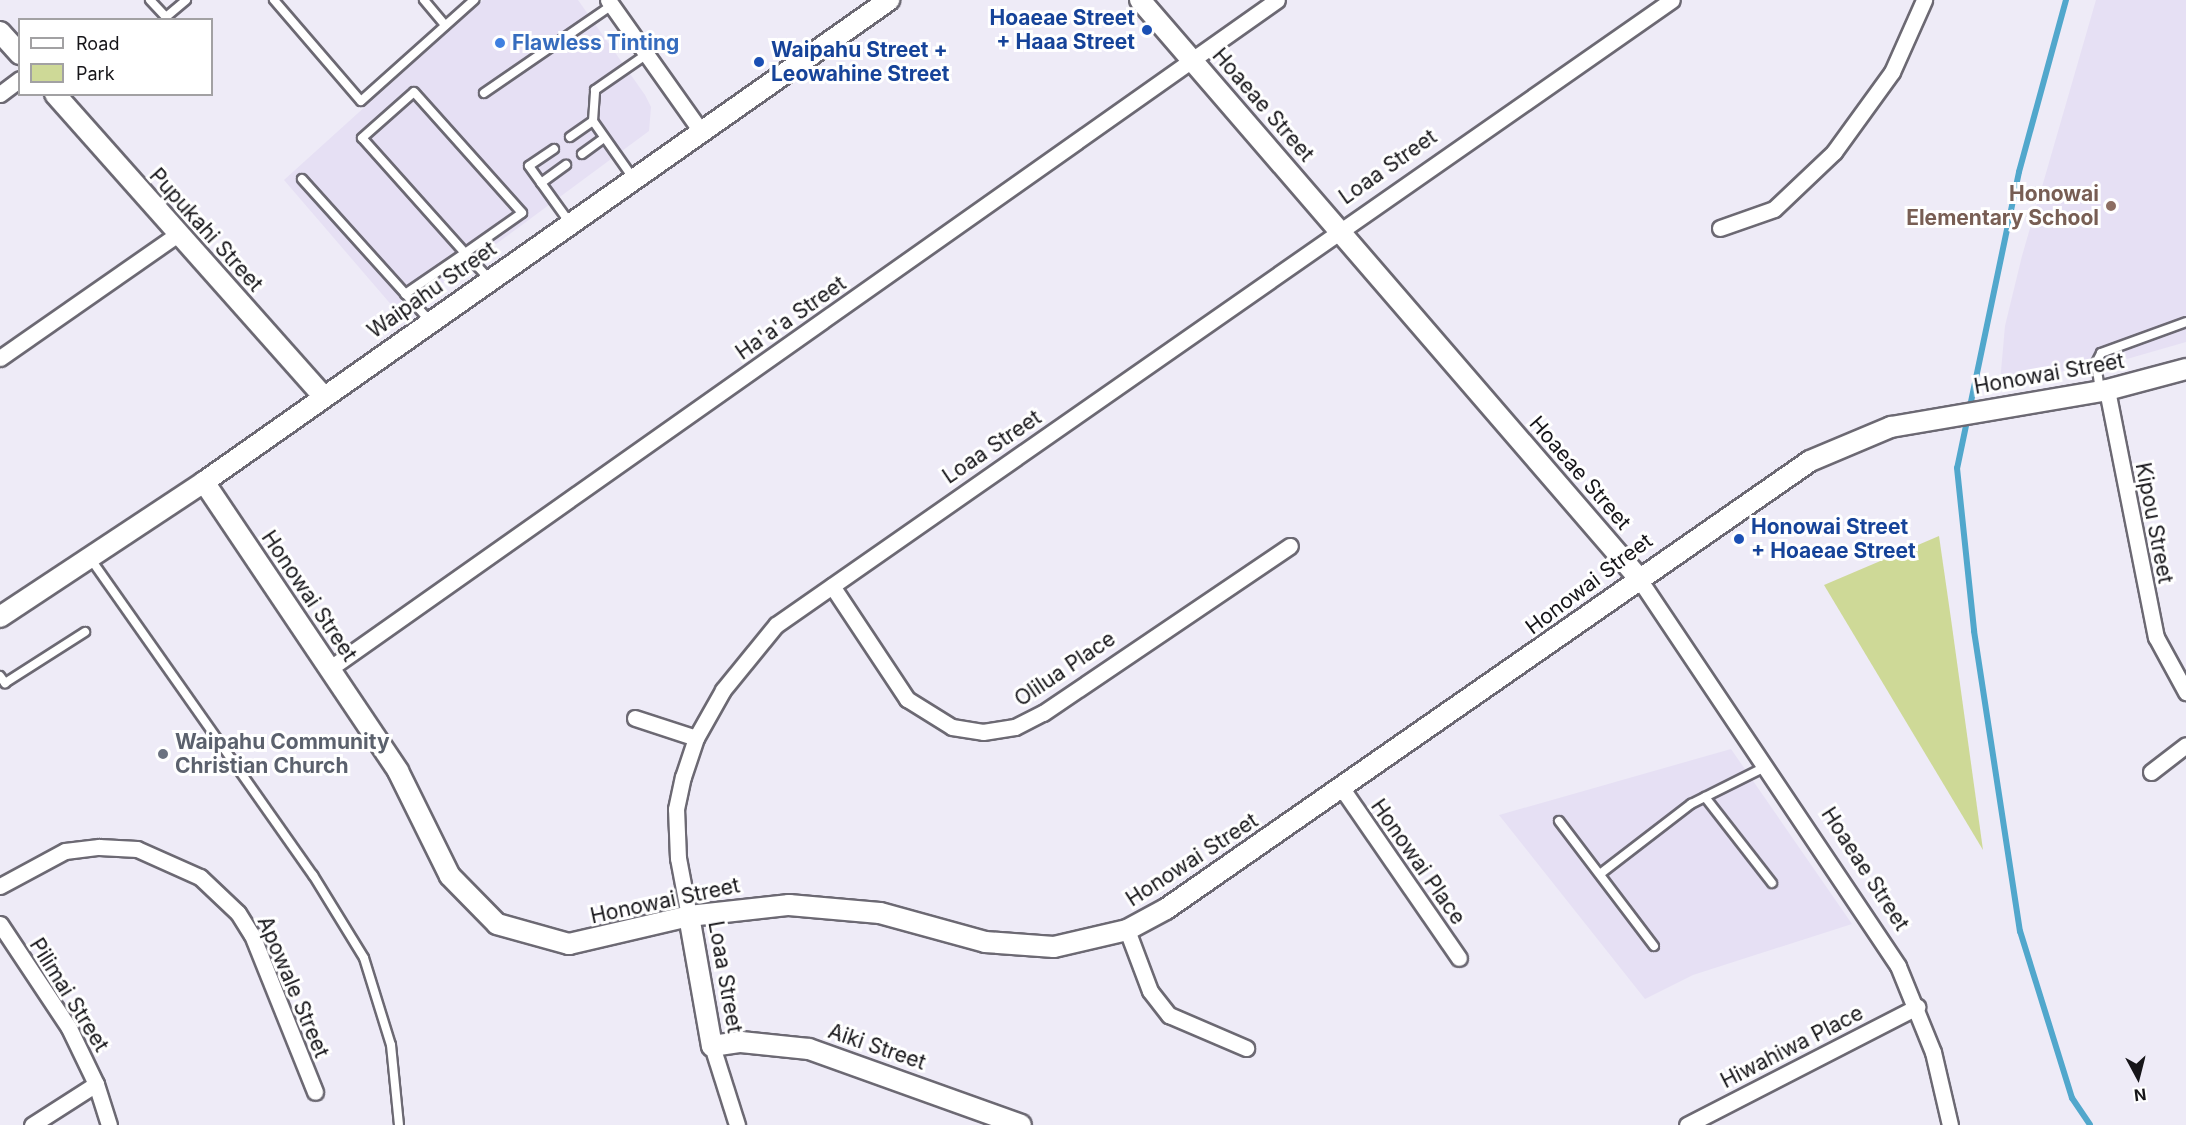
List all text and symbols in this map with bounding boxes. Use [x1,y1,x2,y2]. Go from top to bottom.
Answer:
place label: Hoaeae Street + Haaa Street [989,5,1135,55]
legend [18,18,213,96]
marker: Hoaeae Street + Haaa Street [1140,23,1154,37]
place label: Flawless Tinting [512,30,679,56]
text: Road [76,33,119,54]
marker: Flawless Tinting [493,36,507,50]
place label: Waipahu Street + Leowahine Street [771,37,949,87]
street label: Hoaeae Street [1207,43,1319,167]
marker: Waipahu Street + Leowahine Street [752,55,766,69]
text: Park [76,63,115,84]
street label: Loaa Street [1334,124,1442,210]
street label: Pupukahi Street [144,163,268,297]
place label: Honowai Elementary School [1906,181,2099,231]
marker: Honowai Elementary School [2104,199,2118,213]
street label: Waipahu Street [363,236,501,344]
street label: Ha'a'a Street [731,271,851,365]
street label: Honowai Street [1972,348,2126,400]
street label: Loaa Street [938,405,1046,489]
street label: Hoaeae Street [1524,411,1636,535]
street label: Kipou Street [2130,460,2178,586]
place label: Honowai Street + Hoaeae Street [1751,514,1916,564]
street label: Honowai Street [256,526,362,666]
street label: Honowai Street [1521,528,1657,640]
marker: Honowai Street + Hoaeae Street [1732,532,1746,546]
street label: Olilua Place [1010,626,1120,712]
place label: Waipahu Community Christian Church [175,729,390,779]
marker: Waipahu Community Christian Church [156,747,170,761]
street label: Honowai Place [1365,794,1471,930]
street label: Hoaeae Street [1816,803,1914,935]
street label: Honowai Street [1121,808,1263,912]
street label: Honowai Street [588,873,742,929]
street label: Apowale Street [252,913,334,1061]
street label: Loaa Street [703,919,747,1035]
street label: Pilimai Street [24,934,114,1056]
street label: Hiwahiwa Place [1717,1000,1867,1094]
street label: Aiki Street [825,1019,929,1075]
north arrow [2108,1047,2168,1107]
text: N [2133,1084,2147,1106]

